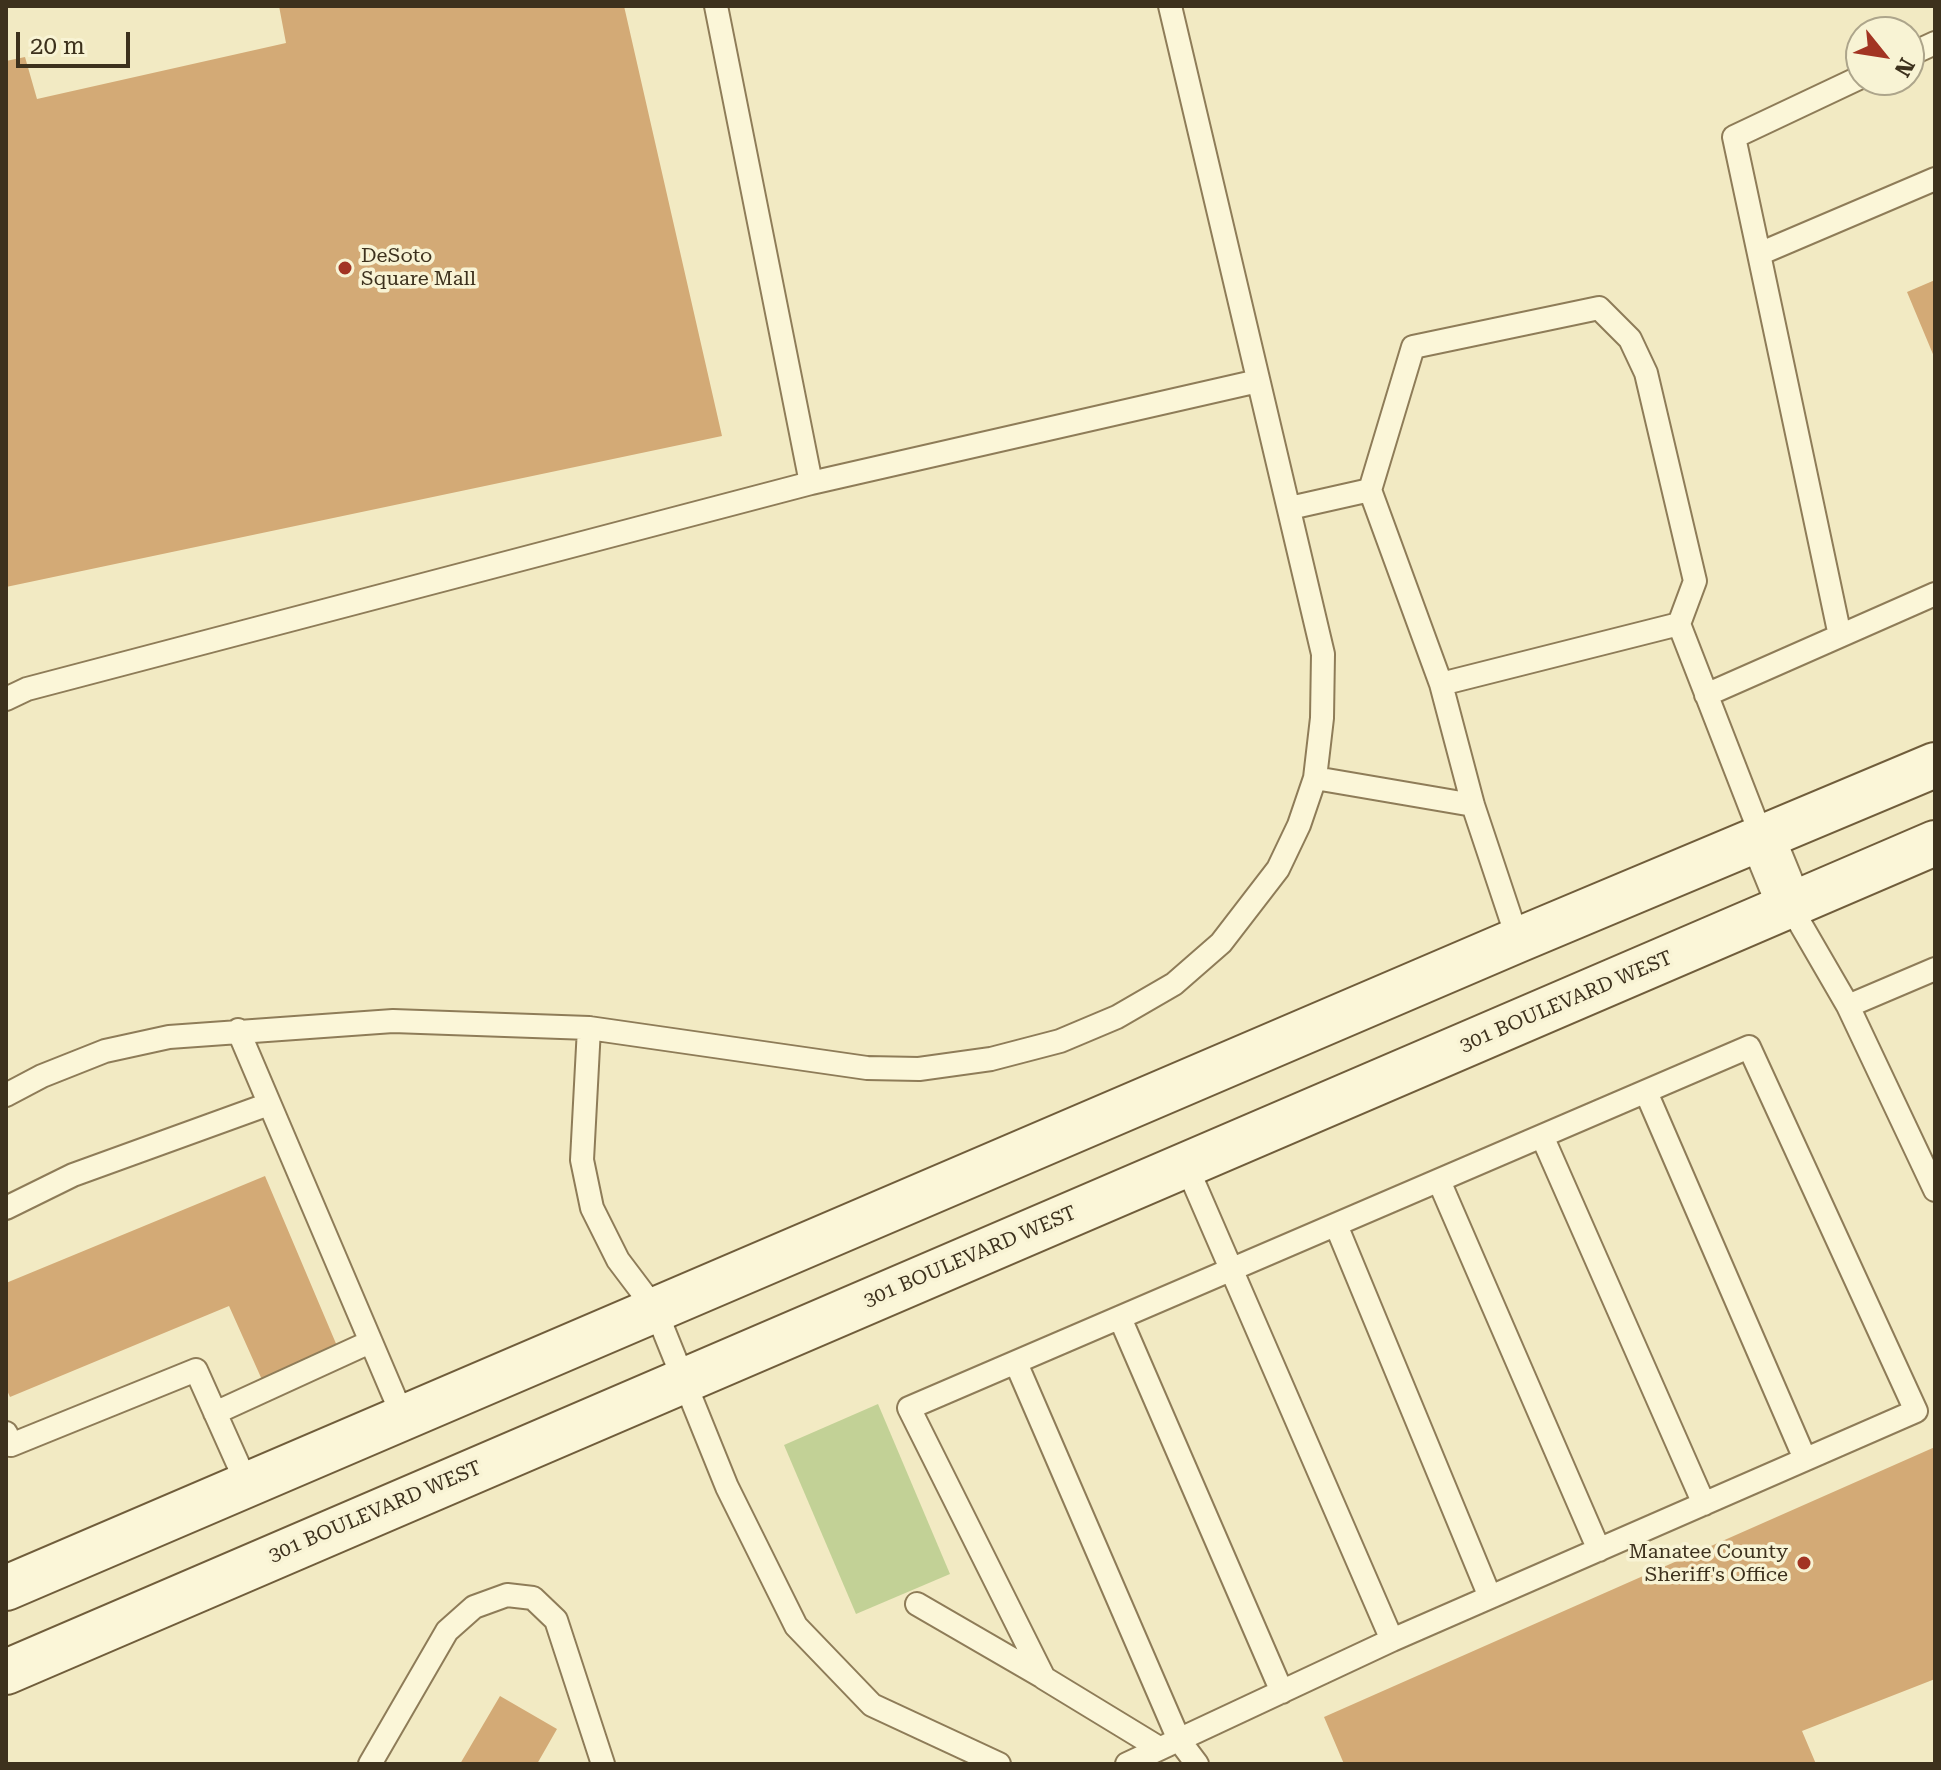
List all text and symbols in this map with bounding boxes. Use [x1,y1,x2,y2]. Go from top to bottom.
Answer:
scale bar [20,16,134,66]
north arrow [1845,16,1925,96]
text: 20 m [30,32,85,60]
text: N [1889,54,1920,81]
place label: DeSoto Square Mall [361,244,476,291]
marker: DeSoto Square Mall [336,259,354,277]
street label: 301 BOULEVARD WEST [1456,946,1676,1058]
street label: 301 BOULEVARD WEST [860,1201,1080,1313]
street label: 301 BOULEVARD WEST [265,1456,485,1568]
place label: Manatee County Sheriff's Office [1629,1540,1788,1587]
marker: Manatee County Sheriff's Office [1795,1554,1813,1572]

